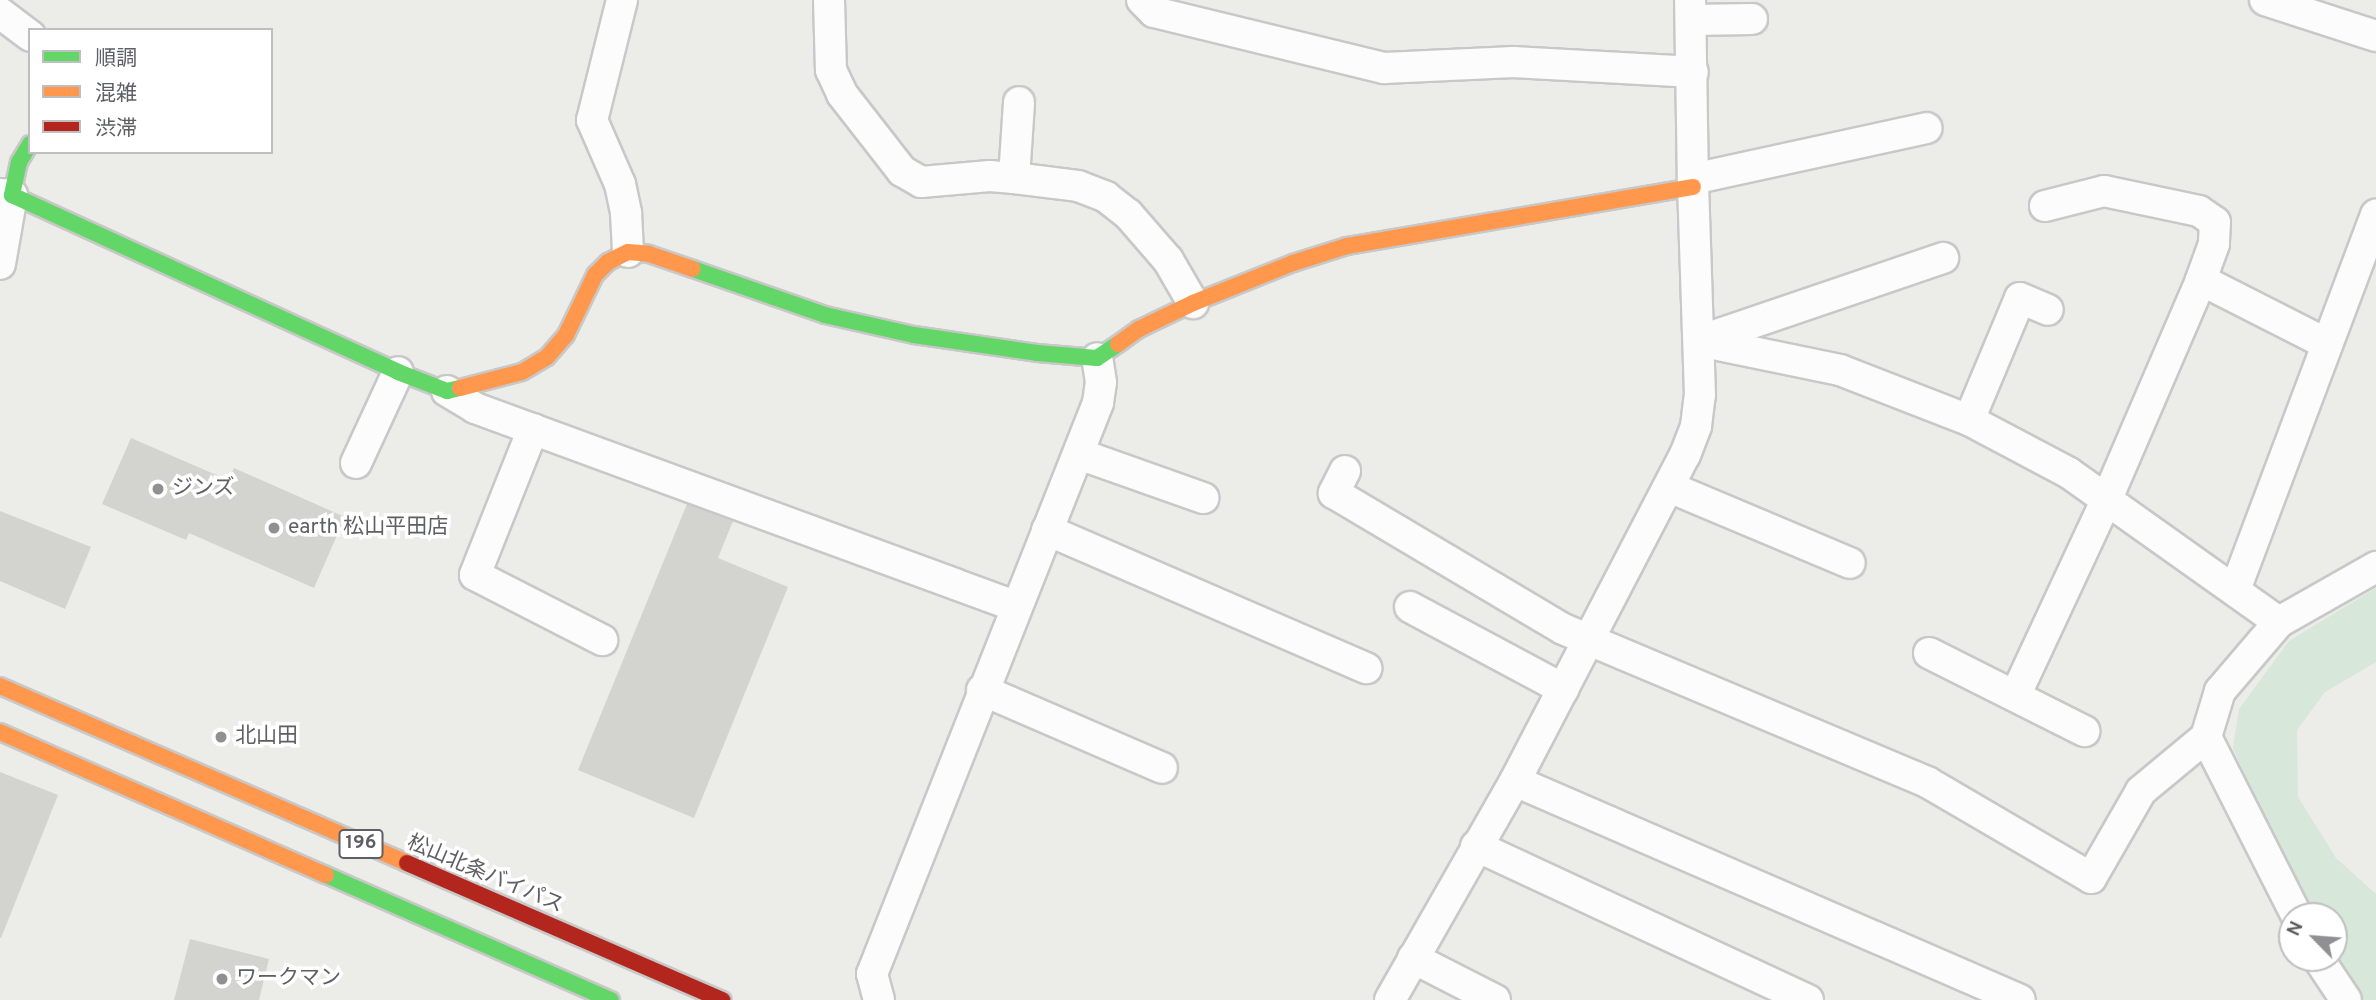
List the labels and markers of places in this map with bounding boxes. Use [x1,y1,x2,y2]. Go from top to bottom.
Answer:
place label: ジンズ [172,476,235,502]
marker: ジンズ [150,481,166,497]
place label: earth 松山平田店 [288,515,448,541]
marker: earth 松山平田店 [266,520,282,536]
place label: 北山田 [235,724,298,750]
marker: 北山田 [213,729,229,745]
place label: ワークマン [236,966,341,992]
marker: ワークマン [214,971,230,987]

